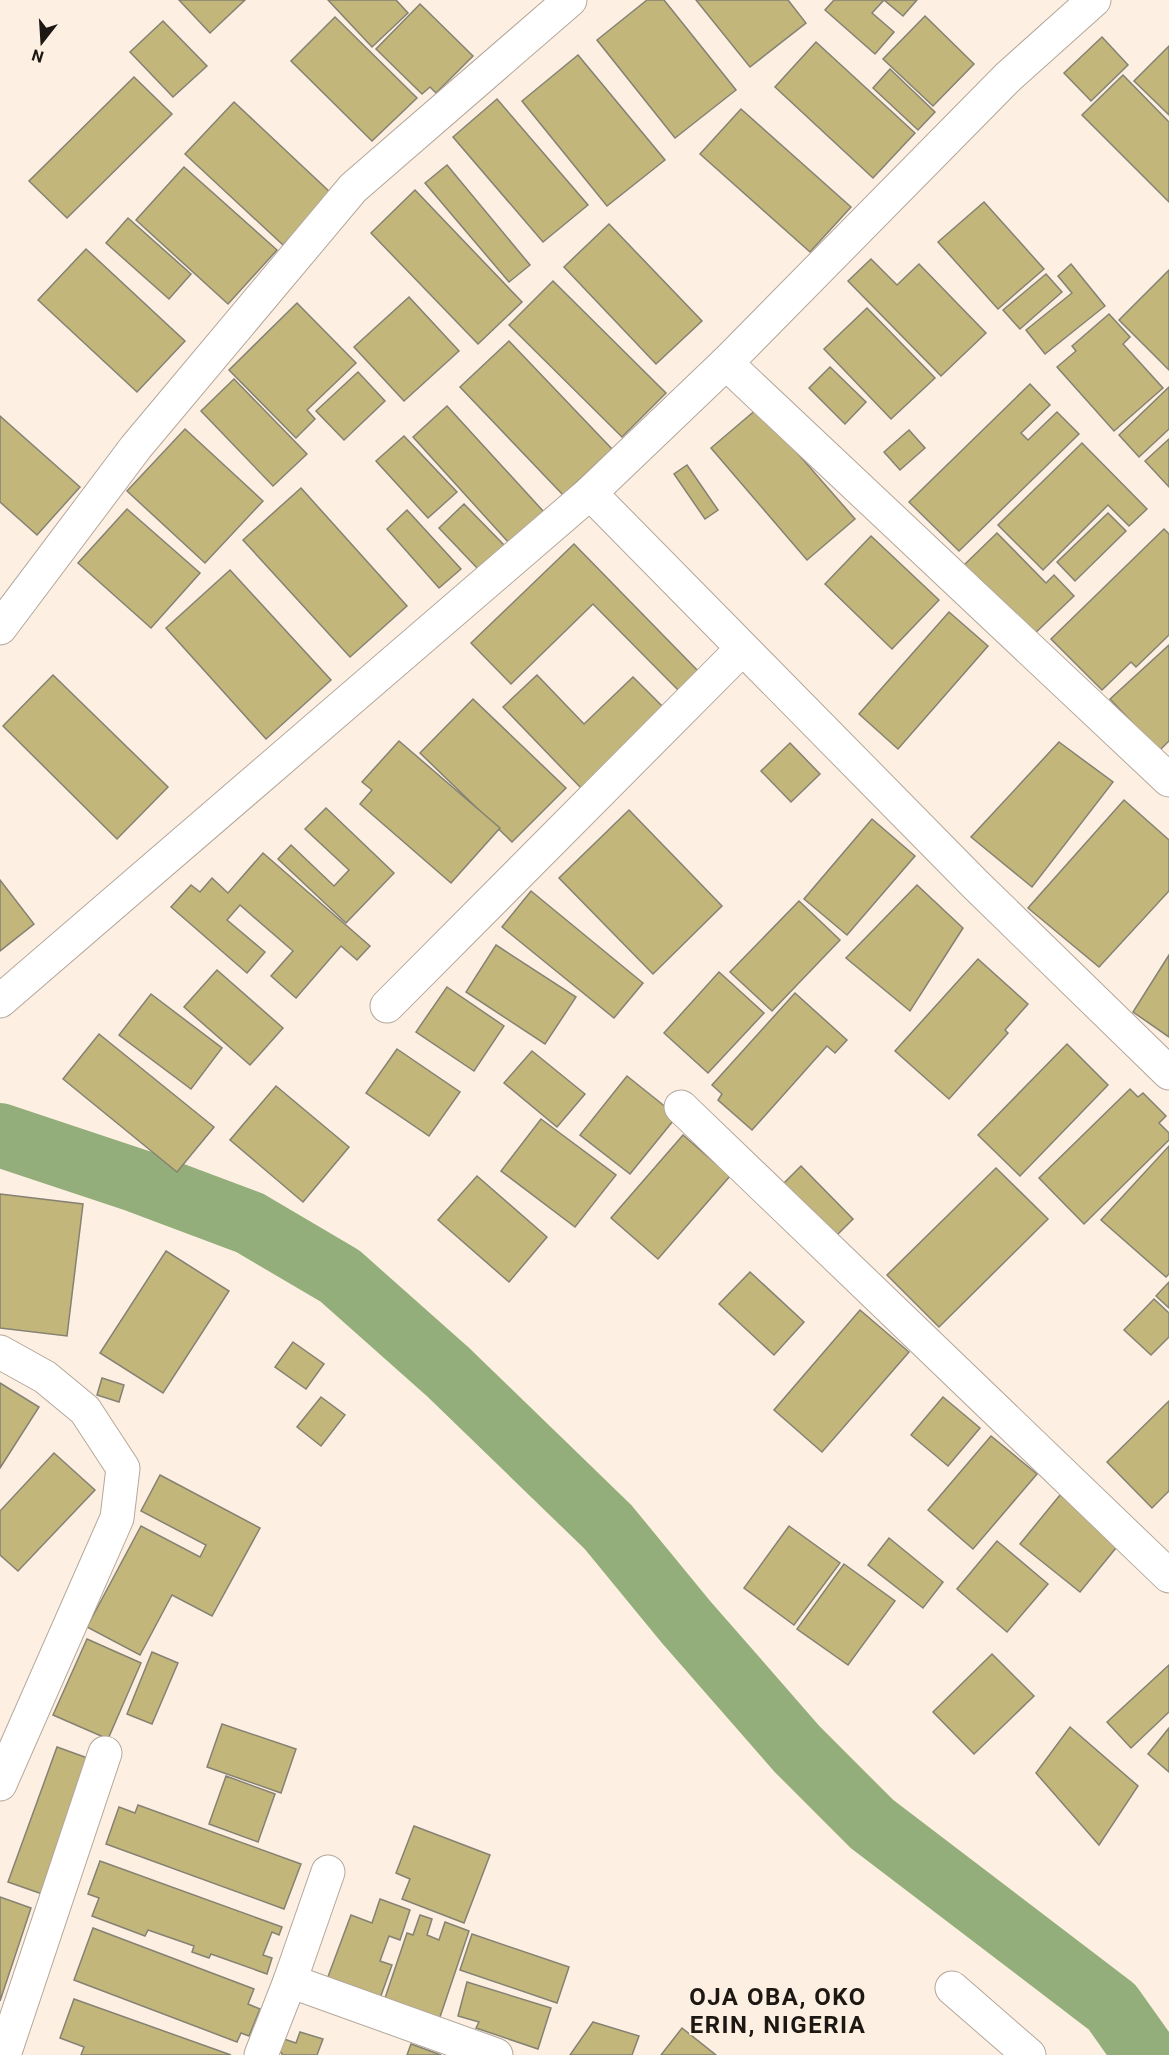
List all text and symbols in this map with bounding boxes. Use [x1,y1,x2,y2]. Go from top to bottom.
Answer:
north arrow [12,12,72,72]
text: N [30,45,46,67]
district label: OJA OBA, OKO ERIN, NIGERIA [689,1983,867,2039]

